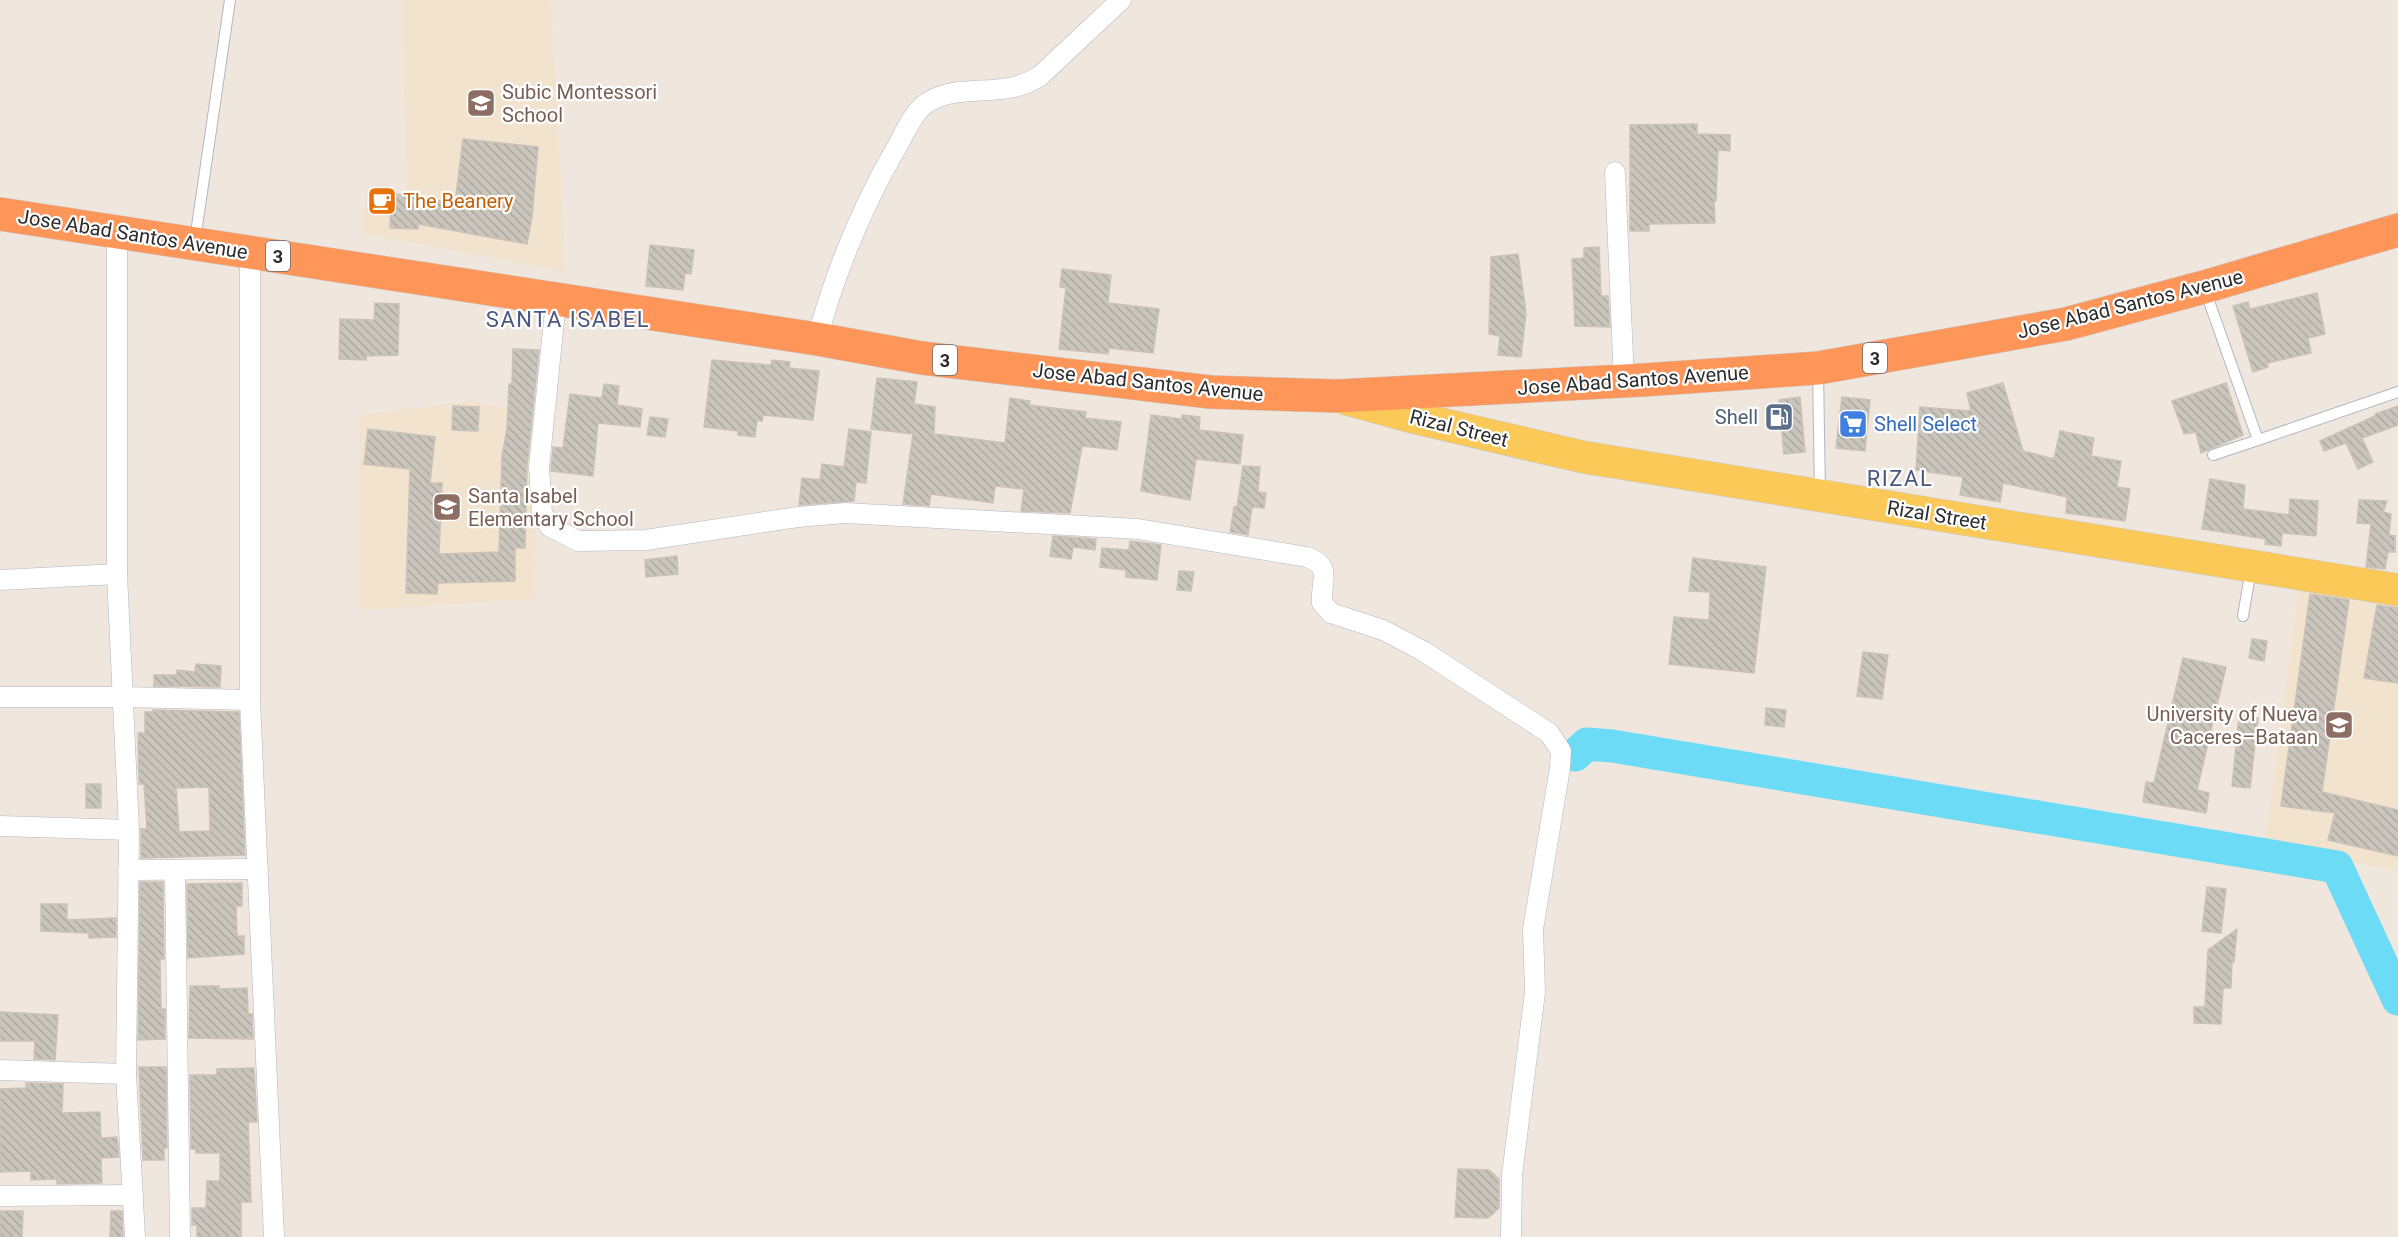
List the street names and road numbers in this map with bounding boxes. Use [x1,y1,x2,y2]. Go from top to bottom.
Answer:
street label: Jose Abad Santos Avenue [17,204,249,264]
road number: 3 [266,241,290,271]
street label: Jose Abad Santos Avenue [2015,264,2245,344]
road number: 3 [1863,343,1887,373]
road number: 3 [933,345,957,375]
street label: Jose Abad Santos Avenue [1031,358,1265,406]
street label: Jose Abad Santos Avenue [1516,360,1750,400]
street label: Rizal Street [1407,404,1511,452]
street label: Rizal Street [1885,495,1989,535]

